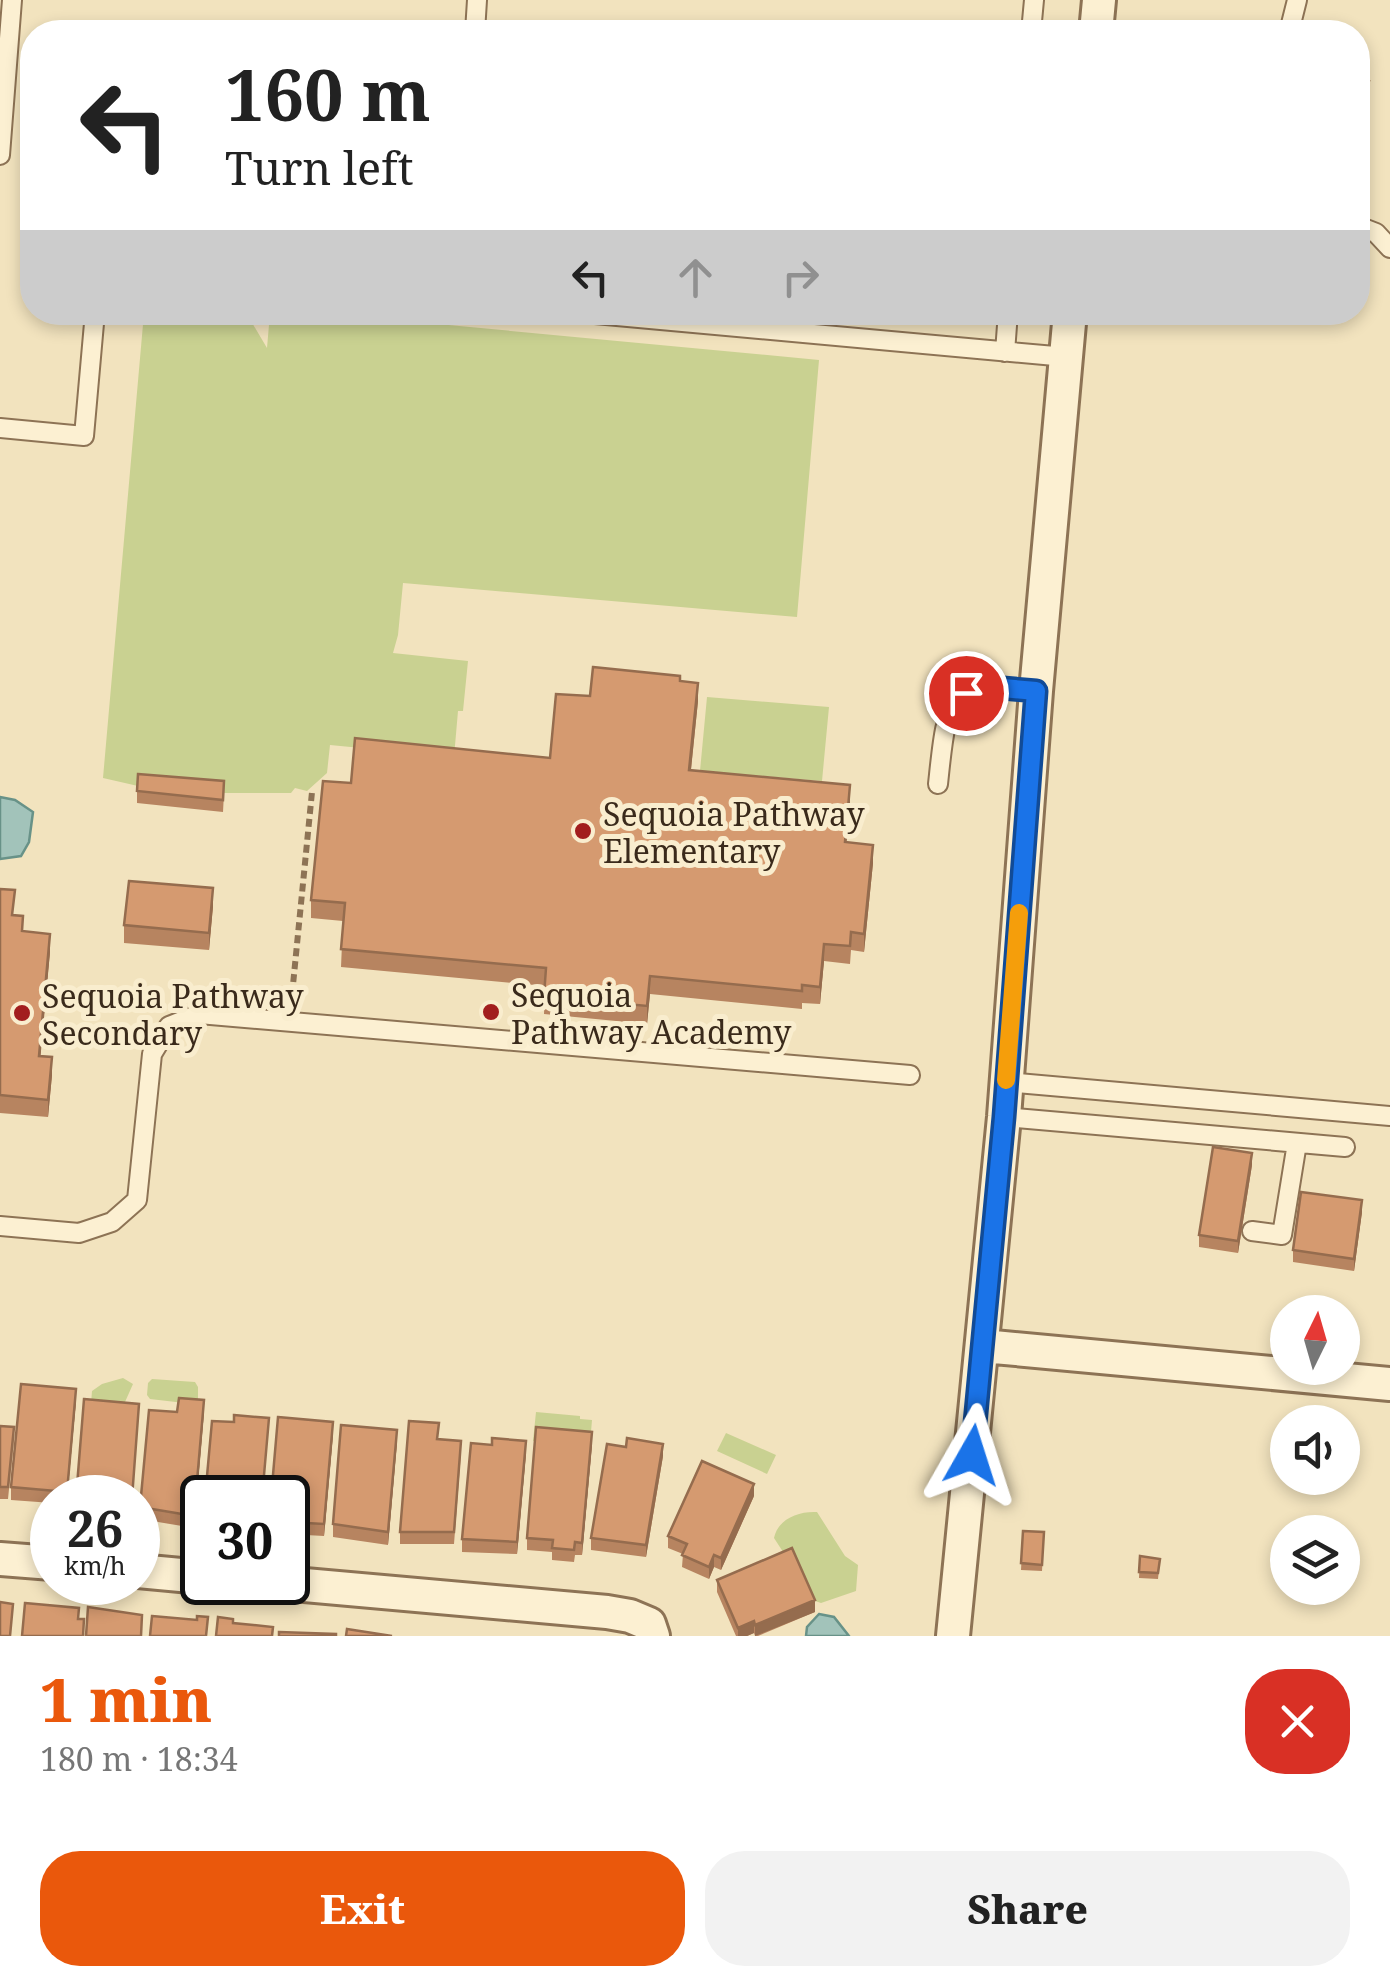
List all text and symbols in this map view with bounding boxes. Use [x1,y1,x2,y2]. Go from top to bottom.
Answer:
text: 160 m [225,46,431,142]
icon: left [60,60,190,190]
text: Turn left [225,137,414,198]
icon: left [563,250,618,305]
icon: ahead [668,250,723,305]
icon: right [773,250,828,305]
pin [924,651,1009,736]
icon: arrive [939,666,994,721]
place label: Sequoia Pathway Elementary [603,792,865,872]
marker: Sequoia Pathway Elementary [572,820,594,842]
place label: Sequoia Pathway Academy [511,973,792,1053]
place label: Sequoia Pathway Secondary [42,974,304,1054]
marker: Sequoia Pathway Academy [480,1001,502,1023]
marker: Sequoia Pathway Secondary [11,1002,33,1024]
north arrow [1270,1295,1360,1385]
map controls [1270,1295,1360,1605]
position arrow [920,1403,1024,1507]
button: sound [1270,1405,1360,1495]
speed limit sign: 30 [180,1475,310,1605]
text: 26 [67,1494,123,1562]
button: layers [1270,1515,1360,1605]
text: km/h [64,1548,126,1582]
text: 1 min [40,1658,212,1740]
button: close [1245,1669,1350,1774]
text: 180 m · 18:34 [40,1737,238,1780]
button: Exit [40,1851,685,1966]
button: Share [705,1851,1350,1966]

